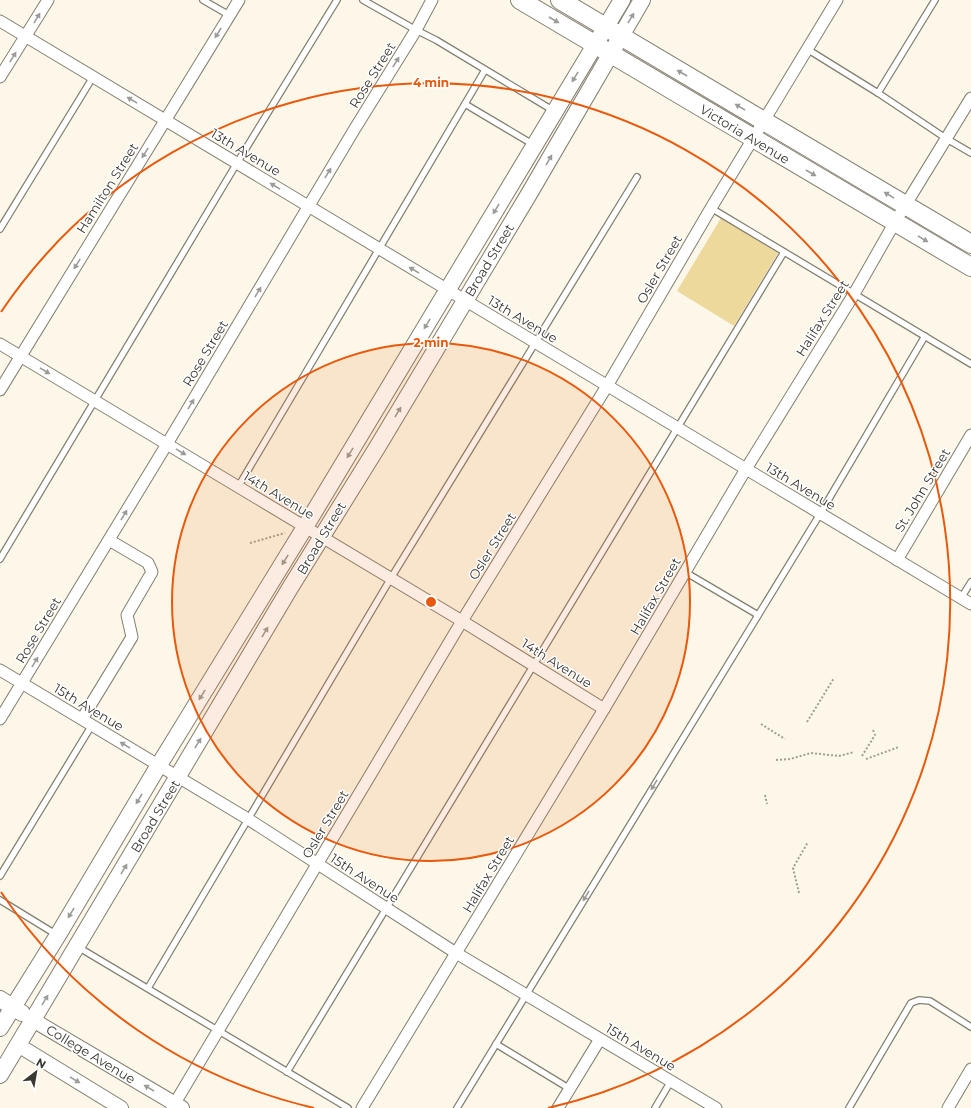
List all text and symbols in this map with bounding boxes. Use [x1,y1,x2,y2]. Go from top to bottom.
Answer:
one-way arrow [33,12,40,24]
one-way arrow [628,12,635,24]
one-way arrow [548,16,560,23]
one-way arrow [215,27,222,39]
street label: Rose Street [345,39,399,111]
one-way arrow [9,51,16,63]
one-way arrow [392,57,400,67]
one-way arrow [676,69,688,76]
one-way arrow [571,71,578,83]
text: 4 min [413,75,449,90]
one-way arrow [126,97,138,104]
street label: Victoria Avenue [697,101,793,167]
one-way arrow [735,103,745,111]
street label: 13th Avenue [208,125,284,179]
street label: Hamilton Street [73,140,141,236]
one-way arrow [141,147,148,159]
one-way arrow [545,154,552,166]
one-way arrow [325,167,332,179]
one-way arrow [805,169,817,176]
one-way arrow [269,183,281,190]
one-way arrow [883,192,895,199]
one-way arrow [492,203,499,215]
street label: Broad Street [461,221,517,299]
street label: Osler Street [633,232,685,306]
one-way arrow [917,235,929,242]
one-way arrow [73,258,80,270]
one-way arrow [409,266,419,274]
street label: Halifax Street [792,277,852,359]
one-way arrow [254,286,261,298]
street label: 13th Avenue [485,292,561,346]
street label: Rose Street [179,317,231,389]
one-way arrow [424,318,431,330]
text: 2 min [414,335,448,350]
one-way arrow [40,367,50,375]
one-way arrow [188,398,195,410]
one-way arrow [394,406,401,418]
street label: St. John Street [891,445,953,535]
one-way arrow [346,447,353,459]
one-way arrow [175,449,187,456]
street label: 13th Avenue [763,459,839,513]
street label: 14th Avenue [241,468,317,522]
street label: Broad Street [293,499,349,577]
street label: Osler Street [465,509,519,583]
one-way arrow [120,510,128,520]
one-way arrow [281,554,288,566]
street label: Halifax Street [626,554,684,638]
street label: Rose Street [12,594,64,666]
centre of rings [424,595,438,609]
one-way arrow [261,626,268,638]
street label: 14th Avenue [519,635,595,691]
one-way arrow [31,656,38,668]
street label: 15th Avenue [51,680,127,734]
one-way arrow [198,689,205,701]
one-way arrow [195,737,202,749]
one-way arrow [119,742,131,749]
street label: Broad Street [127,777,183,855]
one-way arrow [650,779,657,791]
street label: Osler Street [298,787,352,861]
one-way arrow [135,793,142,805]
street label: Halifax Street [459,833,517,915]
street label: 15th Avenue [328,850,402,906]
one-way arrow [120,863,127,875]
one-way arrow [582,891,590,901]
one-way arrow [67,907,74,919]
one-way arrow [42,994,49,1006]
street label: 15th Avenue [603,1020,679,1074]
street label: College Avenue [44,1021,139,1087]
north arrow [16,1052,56,1092]
text: N [34,1055,49,1072]
one-way arrow [70,1076,80,1084]
one-way arrow [144,1084,154,1092]

